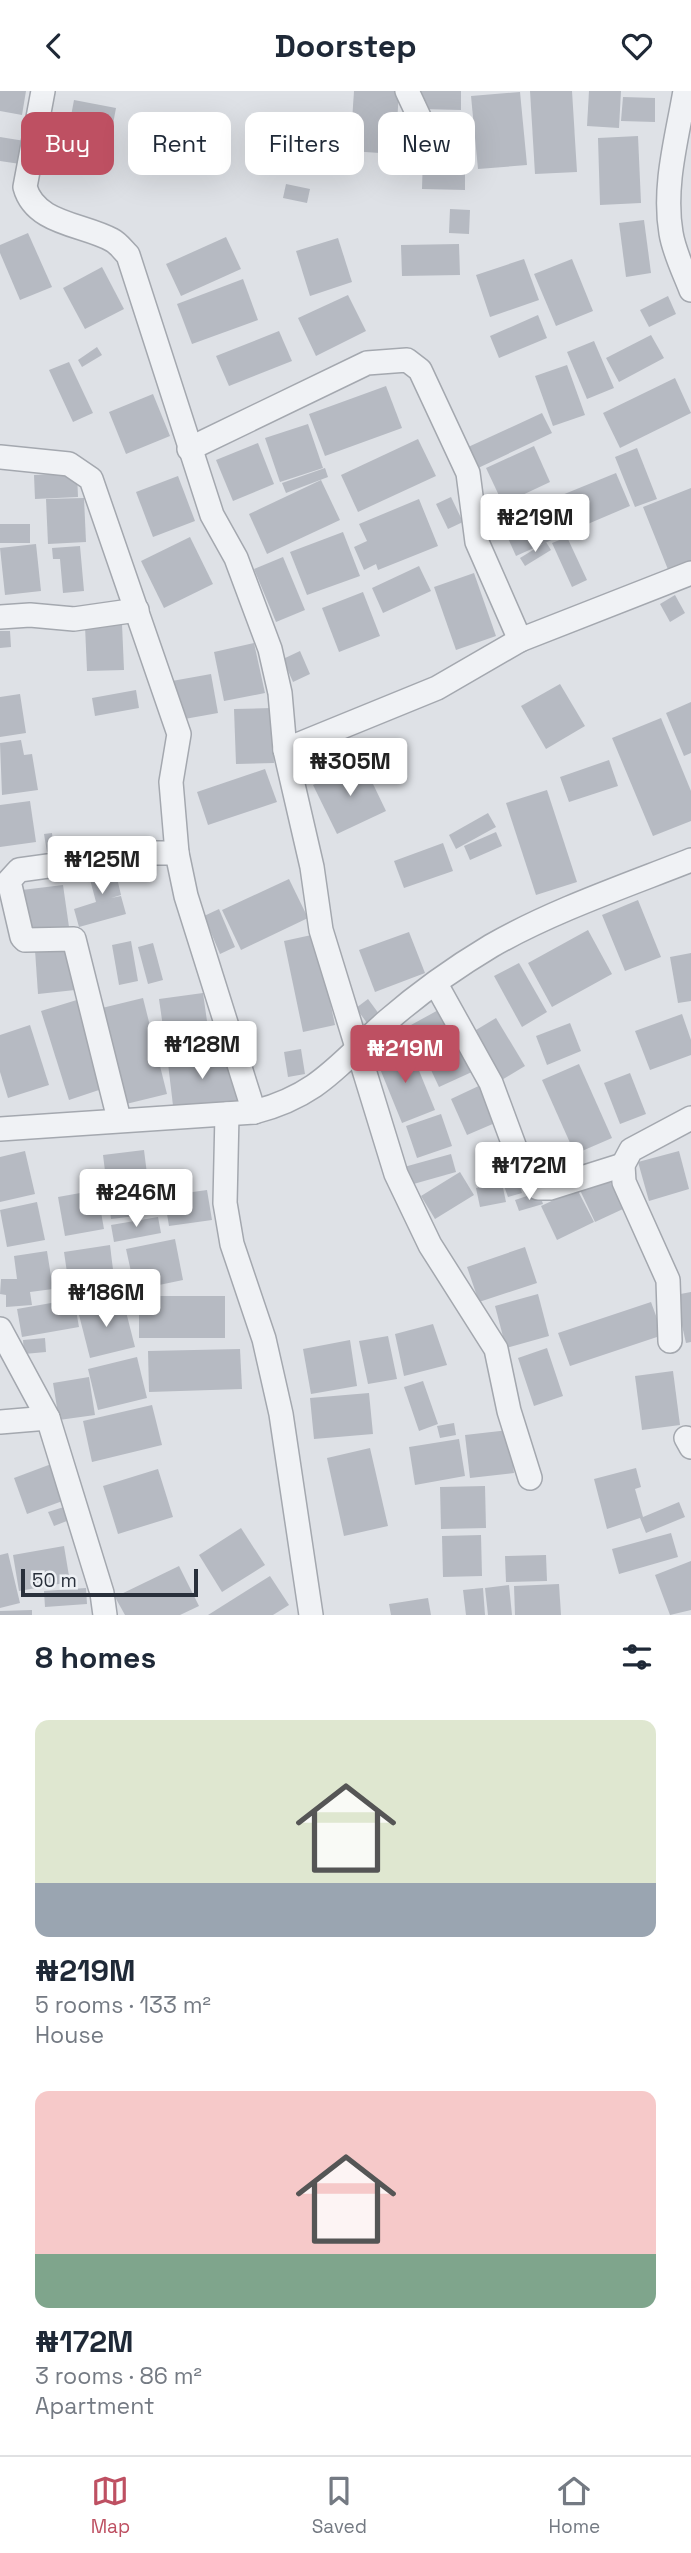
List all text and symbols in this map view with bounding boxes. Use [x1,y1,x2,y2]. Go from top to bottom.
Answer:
text: Doorstep [274,26,417,66]
icon: back [35,27,73,65]
icon: heart [618,27,656,65]
chip: Buy [21,112,114,175]
chip: Rent [128,112,231,175]
chip: Filters [245,112,364,175]
chip: New [378,112,475,175]
pin: ₦219M [486,495,584,554]
text: ₦219M [496,502,574,532]
pin: ₦305M [301,739,399,798]
text: ₦305M [309,746,391,776]
pin: ₦125M [53,837,151,896]
text: ₦125M [64,844,140,874]
pin: ₦128M [153,1021,251,1081]
pin: ₦219M [356,1025,454,1085]
text: ₦128M [164,1029,240,1059]
text: ₦219M [366,1033,444,1063]
pin: ₦172M [480,1143,578,1202]
text: ₦172M [491,1150,567,1180]
pin: ₦246M [87,1169,185,1229]
text: ₦246M [96,1177,176,1207]
pin: ₦186M [57,1269,155,1329]
text: ₦186M [67,1277,145,1307]
scale bar [21,1566,198,1598]
text: 50 m [32,1568,77,1593]
text: 8 homes [35,1638,156,1677]
icon: filters [618,1638,656,1676]
icon: home [283,1765,409,1891]
text: ₦219M [35,1951,136,1990]
text: 5 rooms · 133 m² [35,1990,211,2020]
text: House [35,2020,104,2050]
icon: home [283,2136,409,2262]
text: ₦172M [35,2322,134,2361]
text: 3 rooms · 86 m² [35,2361,202,2391]
text: Apartment [35,2391,155,2421]
tab: Map [91,2472,130,2539]
tab: Saved [312,2472,367,2539]
tab: Home [548,2472,600,2539]

